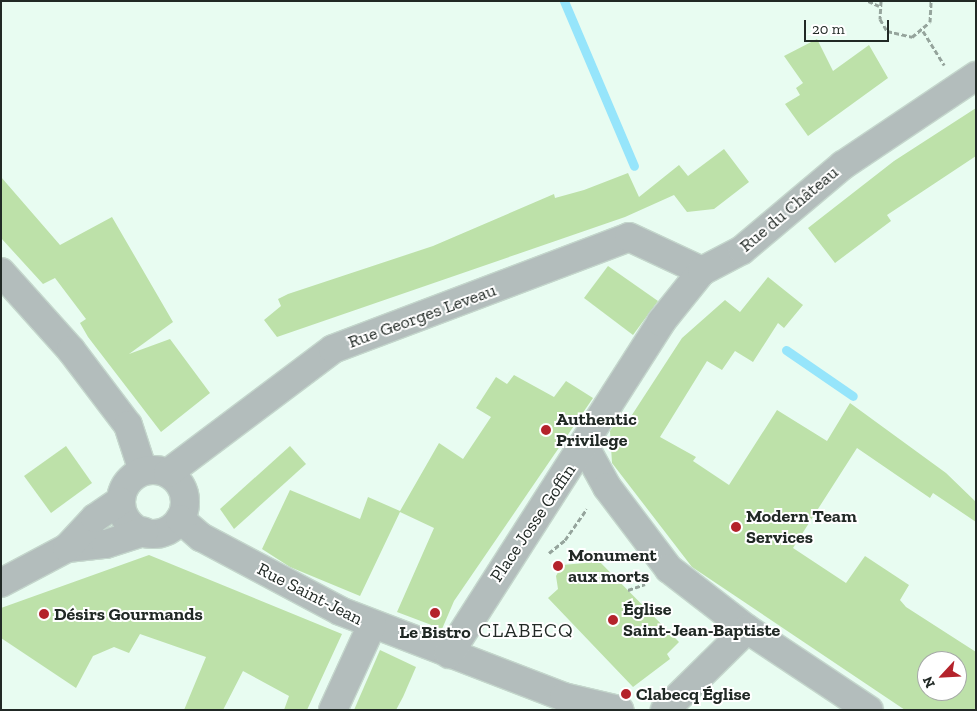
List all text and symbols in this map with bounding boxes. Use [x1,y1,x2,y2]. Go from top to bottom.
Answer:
scale bar [807,10,892,42]
text: 20 m [812,20,845,38]
street label: Rue du Château [735,161,843,257]
street label: Rue Georges Leveau [345,279,499,353]
place label: Authentic Privilege [556,409,637,452]
marker: Authentic Privilege [540,424,552,436]
street label: Place Josse Goffin [486,460,580,586]
place label: Modern Team Services [746,506,857,548]
marker: Modern Team Services [730,521,742,533]
place label: Monument aux morts [568,545,657,588]
street label: Rue Saint-Jean [254,558,366,630]
marker: Monument aux morts [552,560,564,572]
place label: Église Saint-Jean-Baptiste [623,599,780,642]
place label: Désirs Gourmands [54,603,203,625]
marker: Le Bistro [429,607,441,619]
marker: Désirs Gourmands [38,608,50,620]
marker: Église Saint-Jean-Baptiste [607,614,619,626]
district label: CLABECQ [477,618,575,642]
place label: Le Bistro [399,621,471,643]
north arrow [917,651,967,701]
text: N [919,674,939,691]
place label: Clabecq Église [636,683,751,705]
marker: Clabecq Église [620,688,632,700]

